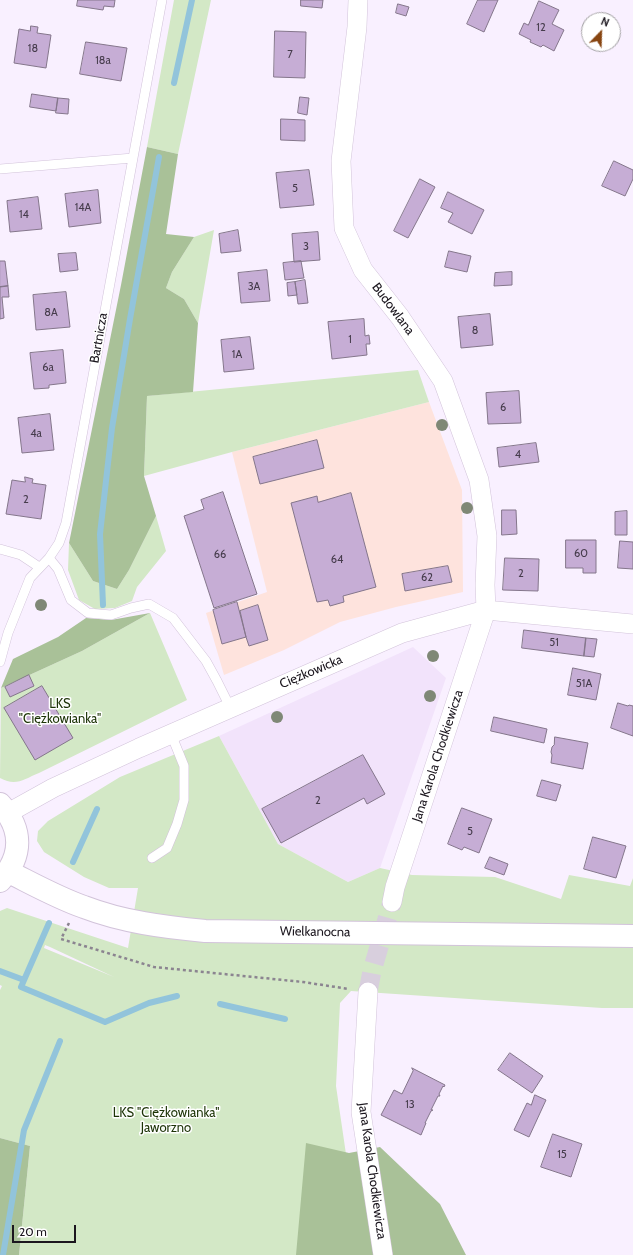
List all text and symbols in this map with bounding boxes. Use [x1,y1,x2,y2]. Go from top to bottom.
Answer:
north arrow [581,12,621,52]
text: N [599,14,612,30]
house number: 12 [536,21,546,35]
house number: 18 [28,42,38,56]
house number: 7 [287,48,293,62]
house number: 18a [95,54,111,68]
house number: 5 [292,182,298,196]
house number: 14A [75,201,91,215]
house number: 14 [19,208,29,222]
house number: 3 [303,240,309,254]
house number: 3A [248,280,260,294]
street label: Budowlana [368,280,418,338]
house number: 8A [44,306,58,320]
street label: Bartnicza [87,312,111,364]
house number: 8 [472,324,478,338]
house number: 1 [348,333,352,347]
house number: 1A [232,348,242,362]
house number: 6a [42,361,54,375]
house number: 6 [500,401,506,415]
house number: 4a [30,427,42,441]
house number: 4 [515,448,521,462]
house number: 2 [23,493,29,507]
house number: 60 [574,547,588,561]
house number: 66 [214,548,226,562]
house number: 64 [331,553,343,567]
house number: 2 [518,567,524,581]
house number: 62 [421,571,433,585]
house number: 51 [549,636,559,650]
street label: Ciężkowicka [277,652,345,692]
house number: 51A [576,677,592,691]
street label: Jana Karola Chodkiewicza [409,688,467,824]
park label: LKS "Ciężkowianka" [19,696,101,727]
house number: 2 [315,794,321,808]
house number: 5 [467,825,473,839]
street label: Wielkanocna [280,924,350,940]
house number: 13 [405,1098,415,1112]
street label: Jana Karola Chodkiewicza [355,1102,389,1240]
park label: LKS "Ciężkowianka" Jaworzno [113,1105,219,1136]
house number: 15 [557,1148,567,1162]
scale bar [14,1217,78,1243]
text: 20 m [19,1224,47,1239]

